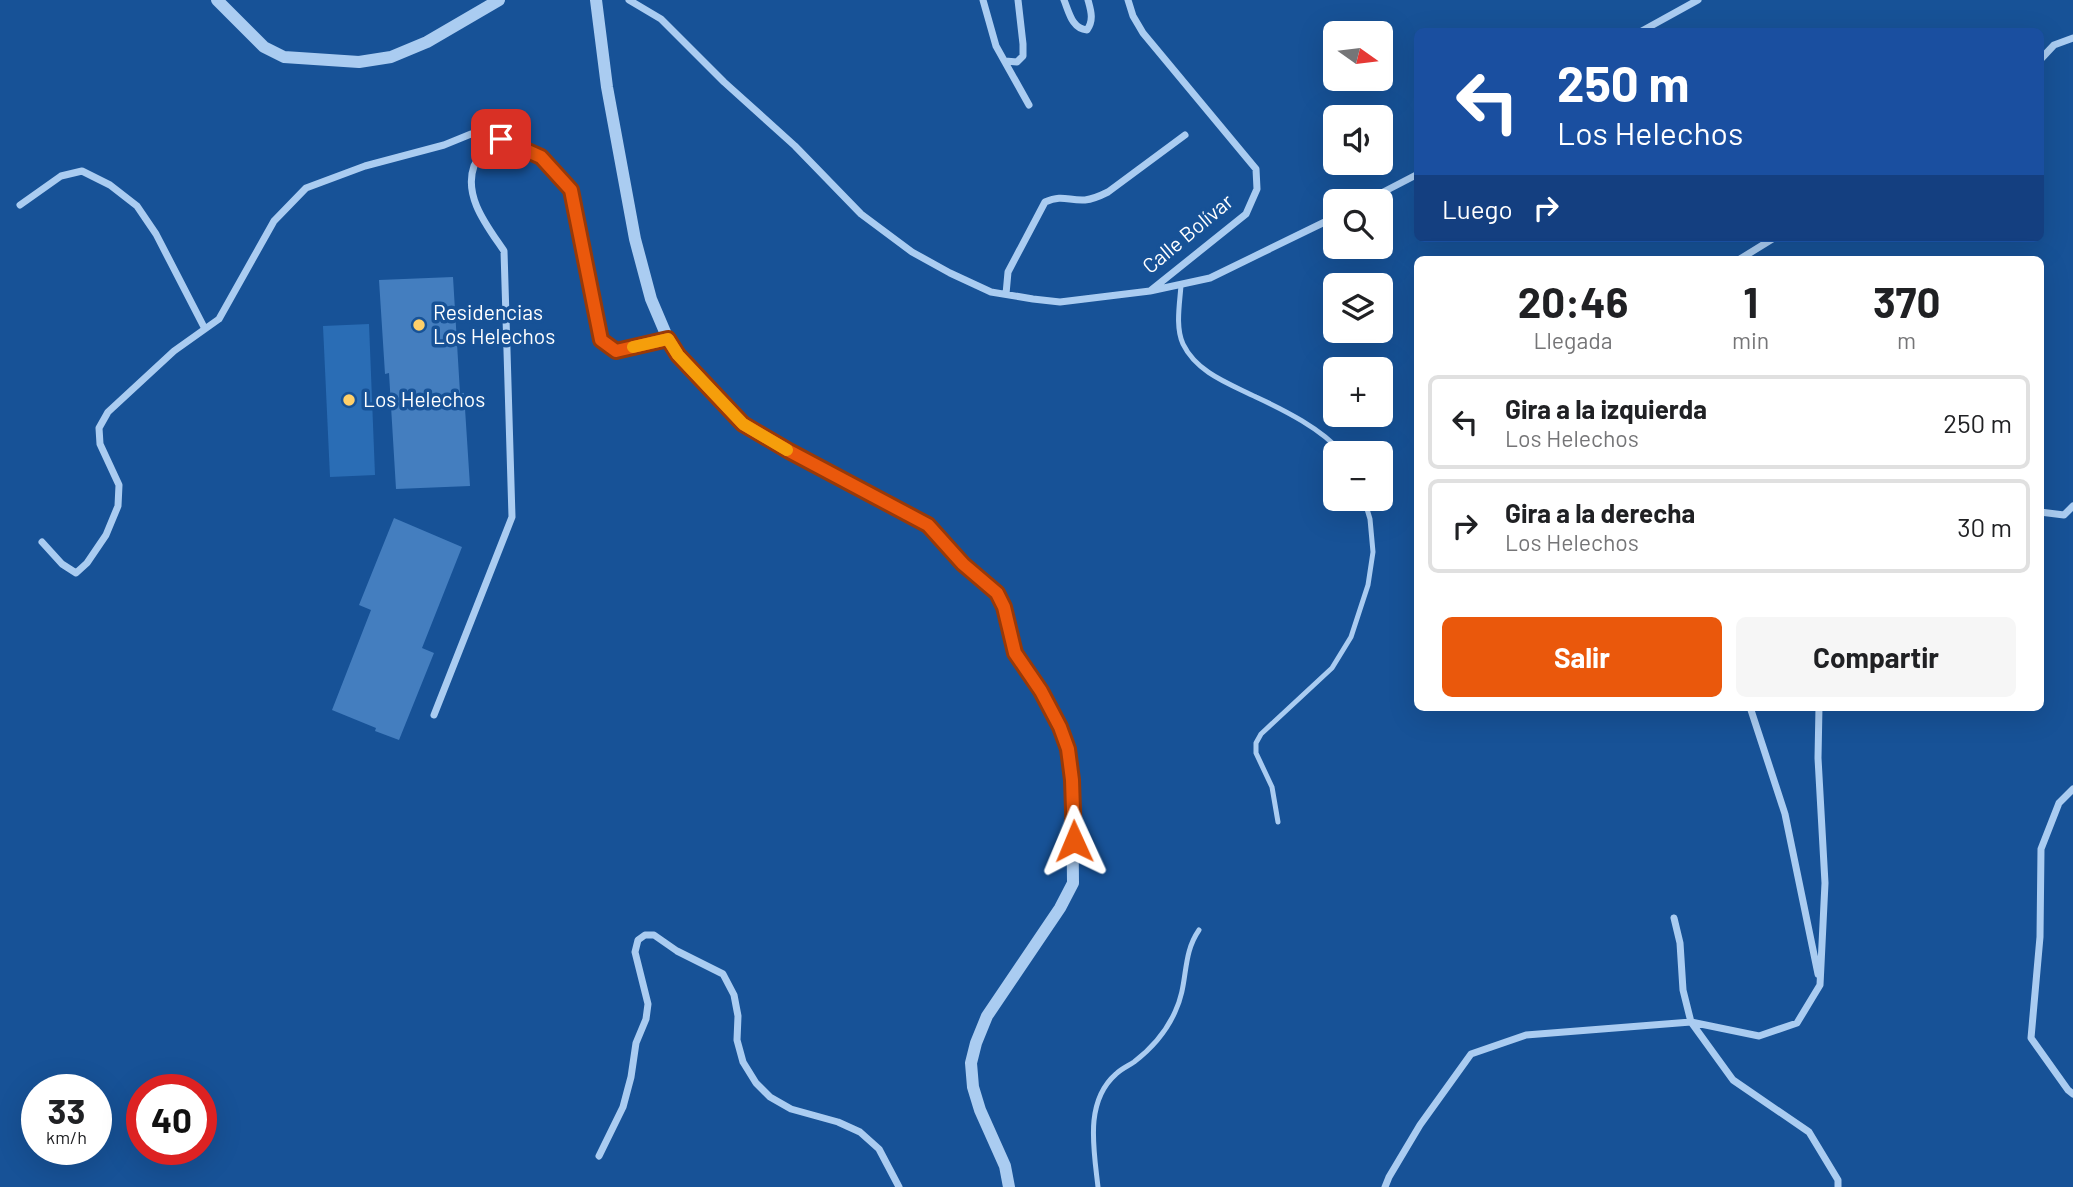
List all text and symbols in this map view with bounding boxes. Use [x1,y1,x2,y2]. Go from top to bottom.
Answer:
north arrow [1323,21,1393,91]
map controls [1323,21,1393,511]
text: 250 m [1557,53,1690,112]
icon: left [1442,56,1533,147]
button: sound [1323,105,1393,175]
pin [471,109,531,169]
text: Los Helechos [1557,113,1743,151]
icon: arrive [482,120,520,158]
street label: Calle Bolívar [1137,188,1238,278]
button: search [1323,189,1393,259]
icon: right [1527,189,1565,227]
text: Luego [1442,193,1513,224]
button: layers [1323,273,1393,343]
text: 20:46 [1518,276,1628,326]
text: 1 [1743,276,1758,326]
text: 370 [1873,276,1940,326]
place label: Residencias Los Helechos [433,299,555,348]
marker: Residencias Los Helechos [411,317,427,333]
text: Llegada [1533,326,1612,354]
text: min [1732,326,1769,354]
text: m [1897,326,1916,354]
button: + [1323,357,1393,427]
place label: Los Helechos [363,386,485,411]
marker: Los Helechos [341,392,357,408]
text: Gira a la izquierda [1505,393,1707,424]
icon: left [1446,403,1484,441]
text: 250 m [1943,407,2012,438]
text: Los Helechos [1505,424,1639,452]
button: − [1323,441,1393,511]
text: Gira a la derecha [1505,497,1695,528]
icon: right [1446,507,1484,545]
text: 30 m [1957,511,2012,542]
text: Los Helechos [1505,528,1639,556]
button: Salir [1442,617,1722,697]
button: Compartir [1736,617,2016,697]
position arrow [1037,804,1111,878]
speed limit sign: 40 [126,1074,217,1165]
text: 33 [48,1089,85,1131]
text: km/h [46,1126,87,1148]

